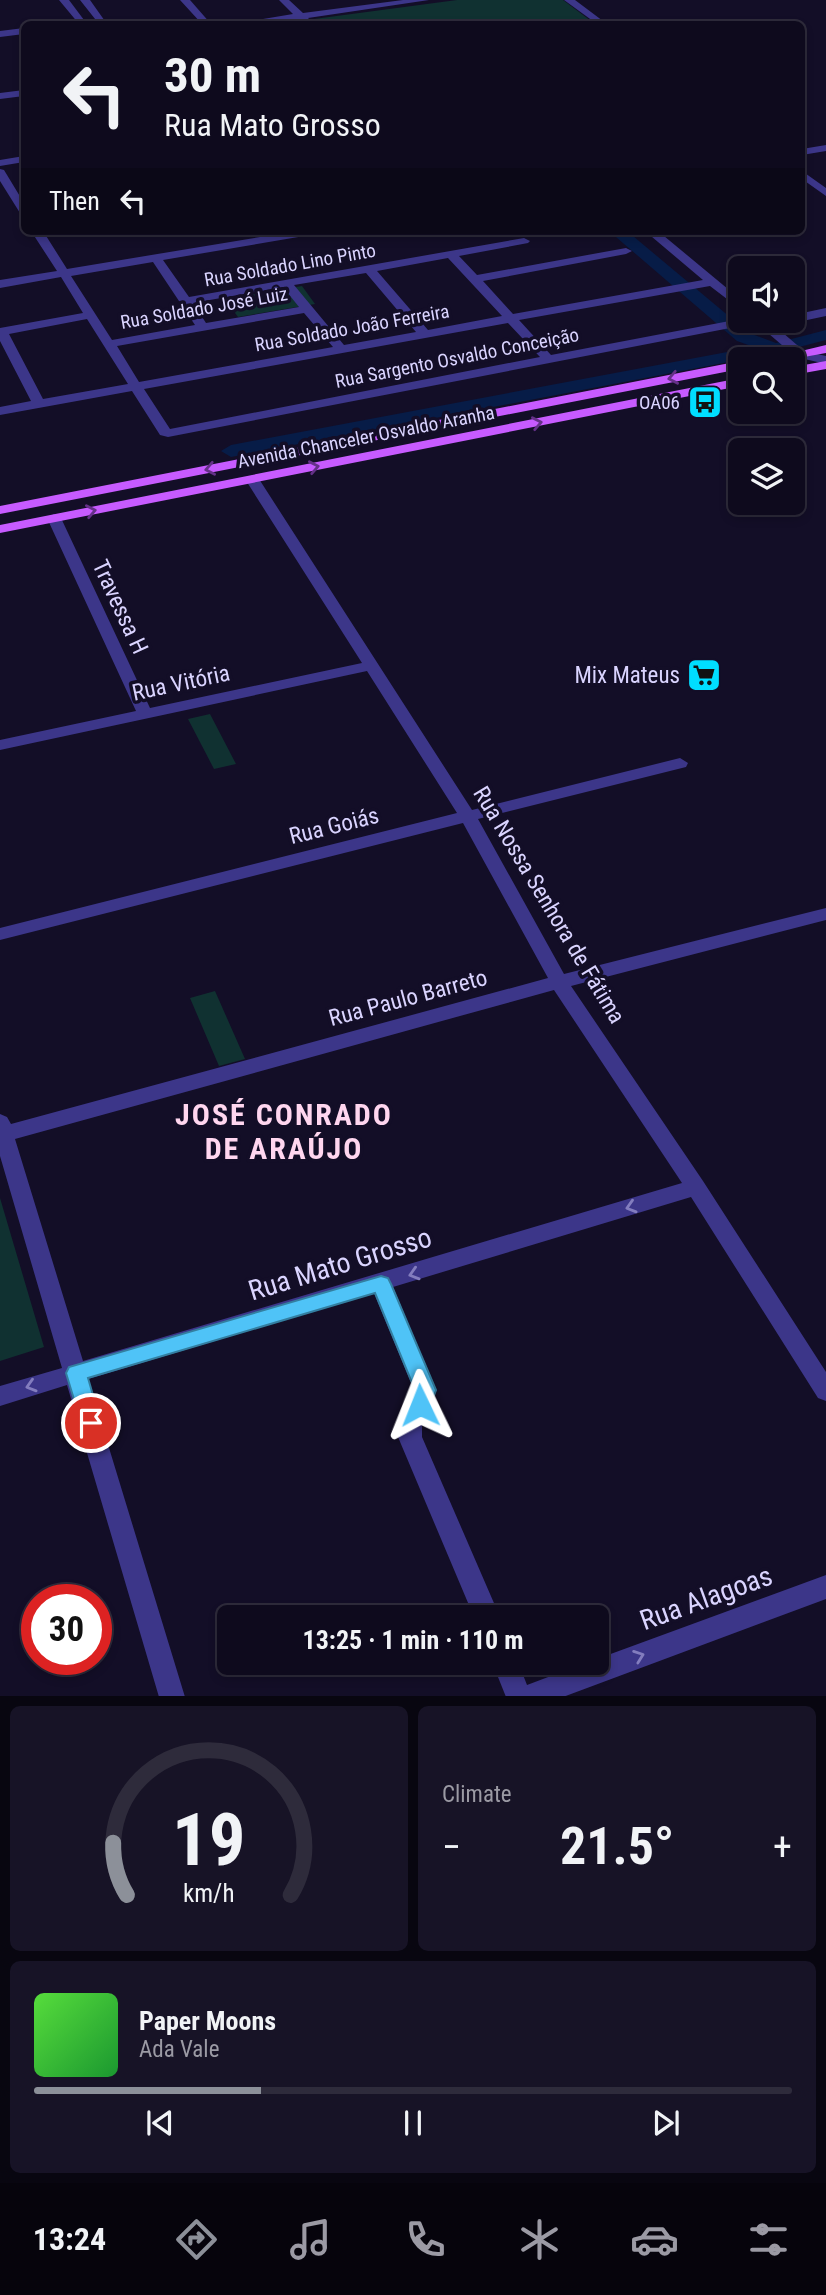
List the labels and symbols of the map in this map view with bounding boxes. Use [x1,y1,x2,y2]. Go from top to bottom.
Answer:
street label: Rua Soldado Lino Pinto [202,239,378,291]
street label: Rua Soldado José Luiz [119,282,289,334]
street label: Rua Soldado João Ferreira [253,300,451,356]
street label: Rua Sargento Osvaldo Conceição [333,323,581,393]
one-way arrow [667,370,679,385]
bus stop icon: OA06 [686,383,724,421]
place label: OA06 [639,391,680,414]
street label: Avenida Chanceler Osvaldo Aranha [236,401,496,473]
one-way arrow [531,416,543,431]
one-way arrow [308,460,320,475]
one-way arrow [204,461,215,476]
one-way arrow [85,504,97,519]
street label: Travessa H [87,556,153,658]
supermarket icon: Mix Mateus [685,656,723,694]
street label: Rua Vitória [130,659,232,707]
place label: Mix Mateus [574,662,680,689]
street label: Rua Nossa Senhora de Fátima [467,782,631,1028]
street label: Rua Goiás [286,802,382,850]
street label: Rua Paulo Barreto [326,964,490,1032]
district label: JOSÉ CONRADO DE ARAÚJO [175,1097,393,1166]
one-way arrow [625,1199,638,1213]
street label: Rua Mato Grosso [244,1220,436,1308]
one-way arrow [408,1265,420,1280]
position arrow [383,1368,457,1442]
one-way arrow [25,1378,37,1393]
pin [61,1393,121,1453]
street label: Rua Alagoas [635,1559,777,1637]
speed limit sign: 30 [21,1584,112,1675]
one-way arrow [632,1650,644,1664]

